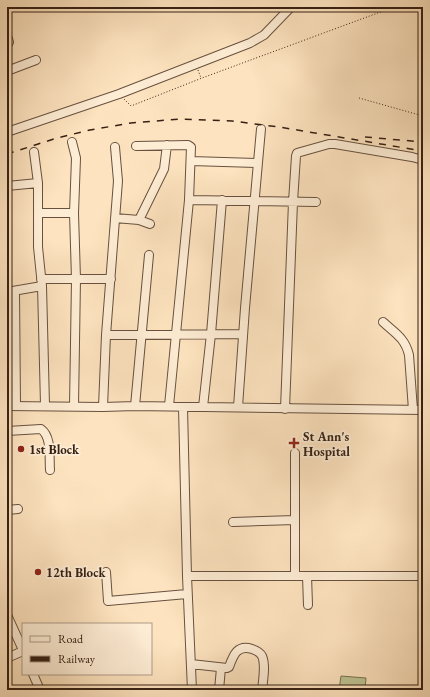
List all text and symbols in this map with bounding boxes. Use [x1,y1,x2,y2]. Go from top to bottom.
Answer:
place label: St Ann's Hospital [303,428,350,460]
marker: St Ann's Hospital [288,437,300,449]
place label: 1st Block [29,441,80,458]
marker: 1st Block [16,444,26,454]
place label: 12th Block [46,564,106,581]
marker: 12th Block [33,567,43,577]
legend [22,623,152,675]
text: Road [58,631,84,647]
text: Railway [58,651,96,667]

